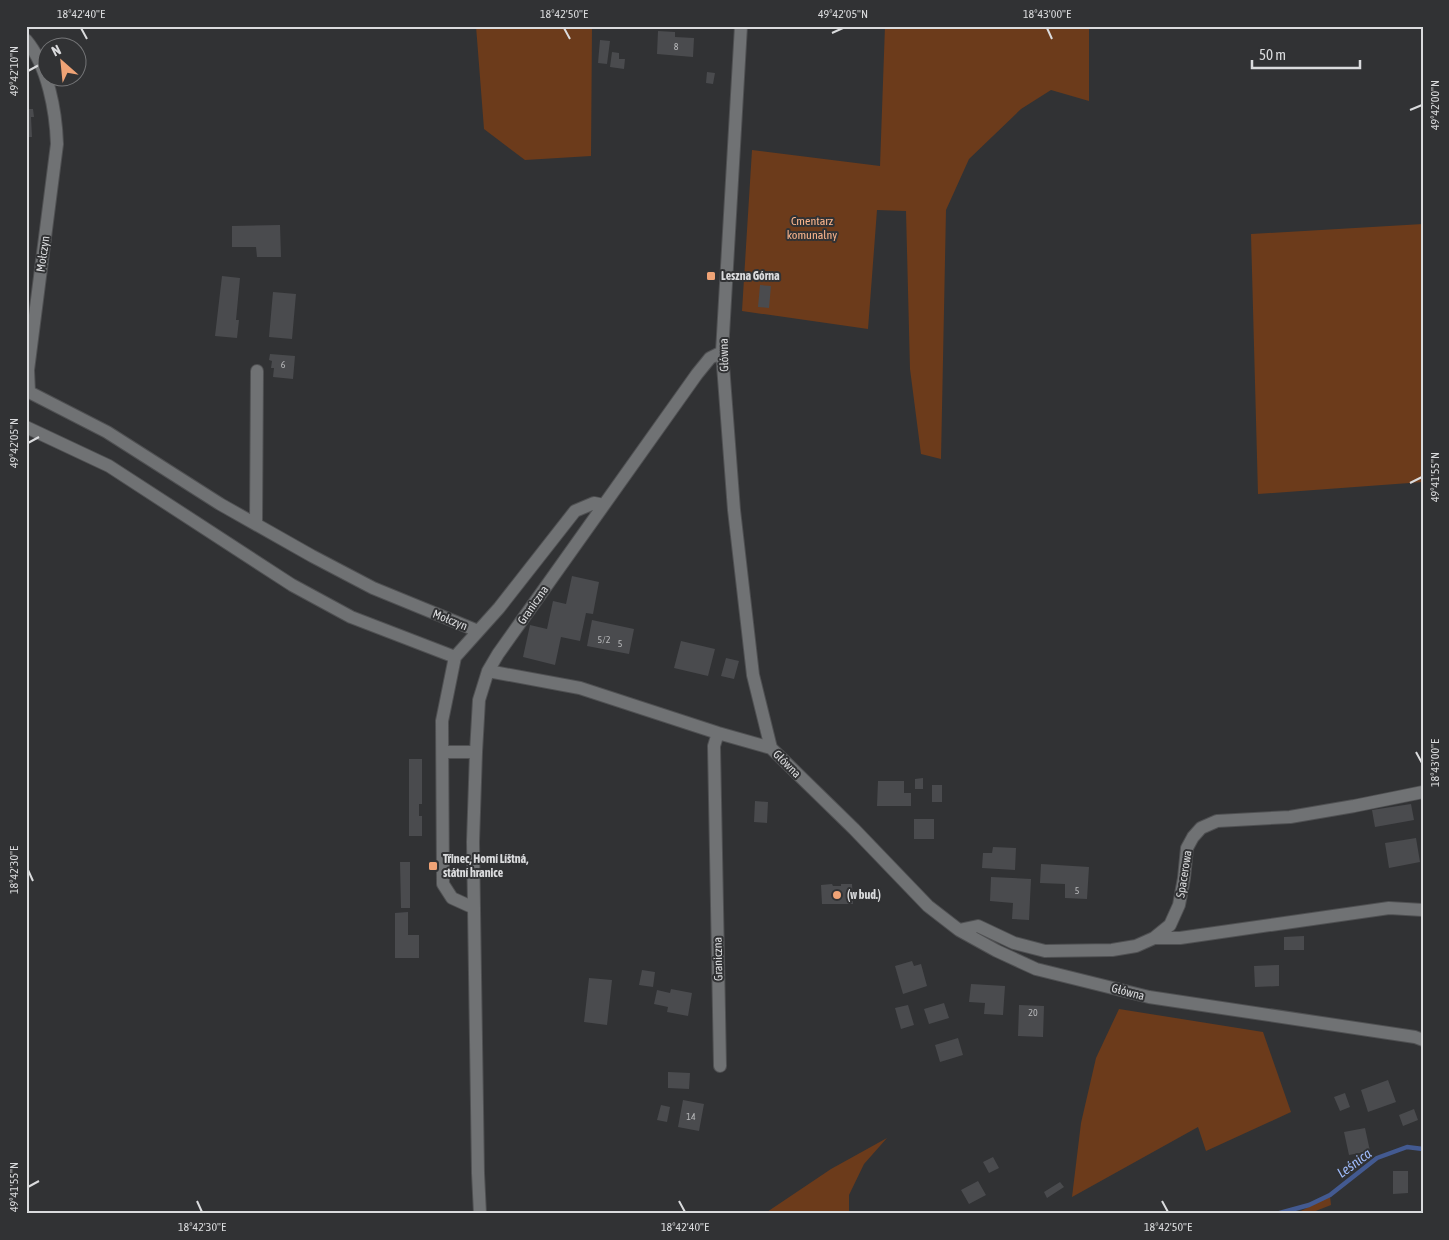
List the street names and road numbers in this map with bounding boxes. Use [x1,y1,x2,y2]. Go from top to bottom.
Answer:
street label: Mołczyn [34,235,52,273]
street label: Główna [717,338,731,372]
street label: Graniczna [515,583,551,627]
street label: Mołczyn [431,607,469,633]
street label: Główna [770,747,804,781]
street label: Spacerowa [1173,849,1195,899]
street label: Graniczna [711,937,725,981]
street label: Główna [1110,981,1146,1003]

